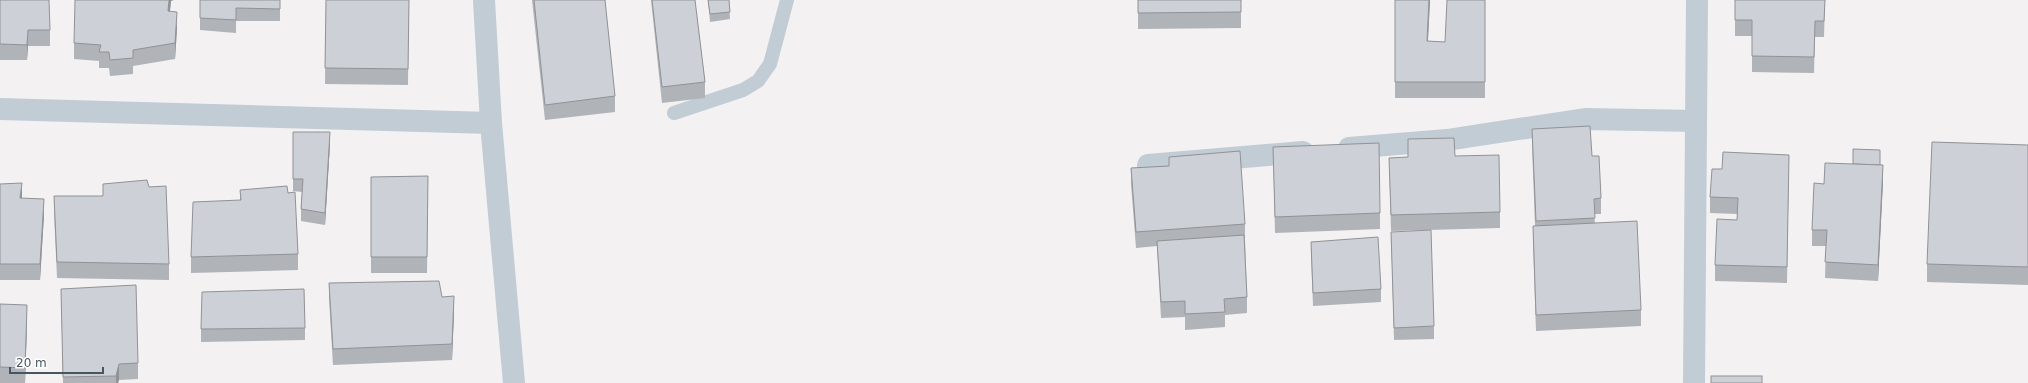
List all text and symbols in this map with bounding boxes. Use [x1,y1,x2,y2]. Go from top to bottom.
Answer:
scale bar [10,349,103,375]
text: 20 m [16,356,47,370]

